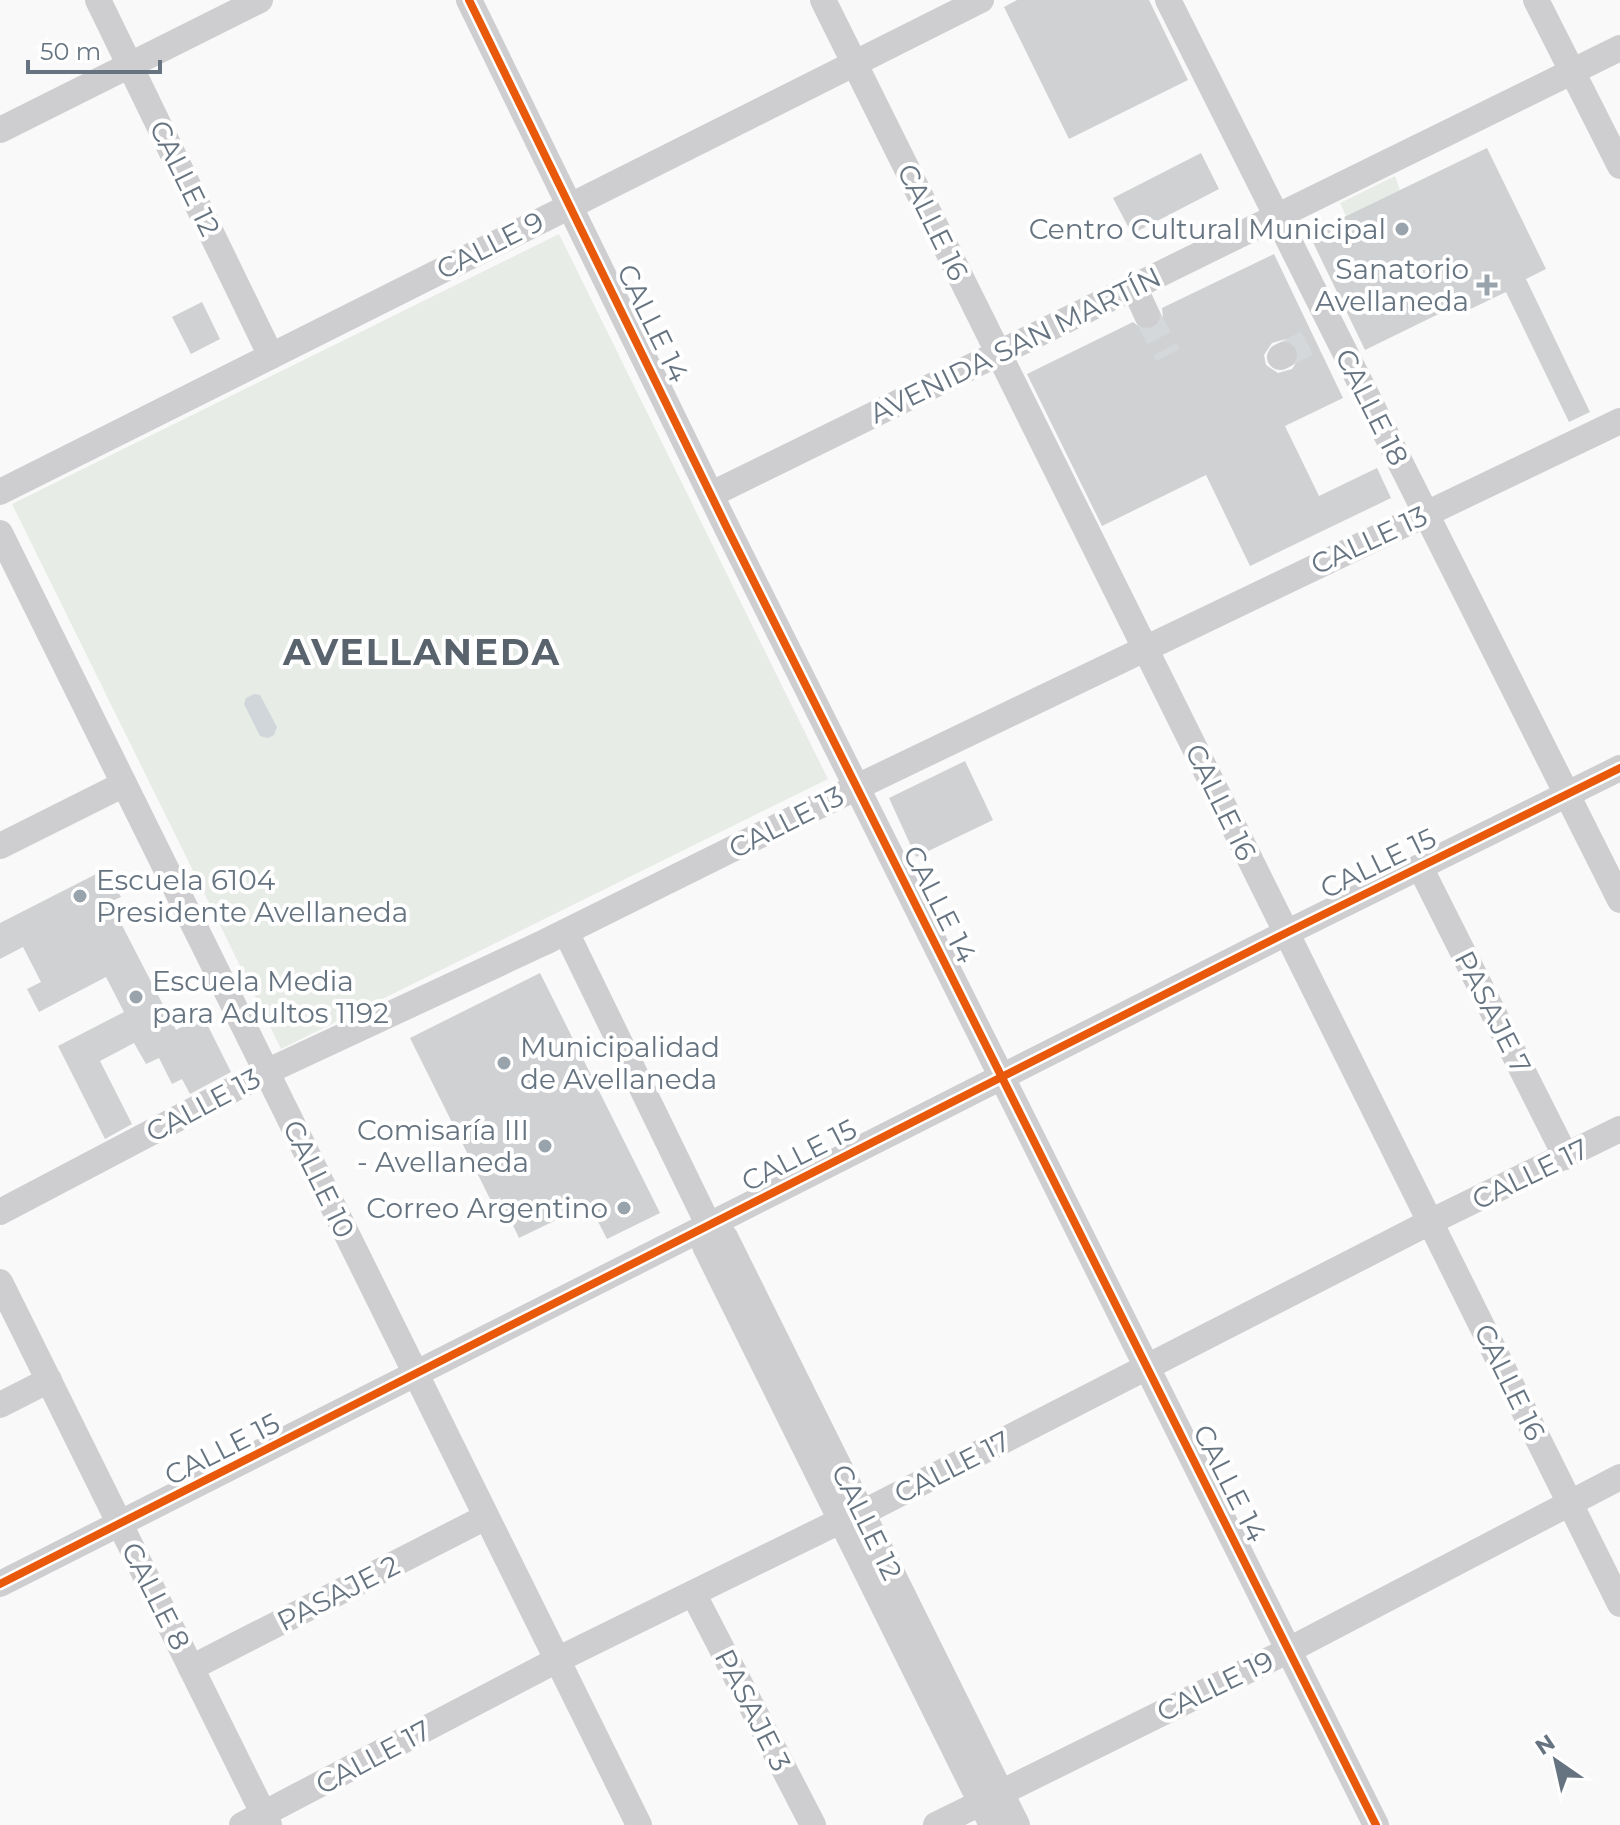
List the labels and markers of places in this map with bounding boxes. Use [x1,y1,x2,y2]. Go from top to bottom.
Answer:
place label: Centro Cultural Municipal [1029,212,1386,246]
marker: Centro Cultural Municipal [1393,220,1411,238]
place label: Sanatorio Avellaneda [1315,252,1469,318]
marker: Sanatorio Avellaneda [1476,274,1498,296]
place label: Escuela 6104 Presidente Avellaneda [96,863,408,929]
marker: Escuela 6104 Presidente Avellaneda [71,887,89,905]
place label: Escuela Media para Adultos 1192 [152,964,389,1030]
marker: Escuela Media para Adultos 1192 [127,988,145,1006]
place label: Municipalidad de Avellaneda [520,1030,720,1096]
marker: Municipalidad de Avellaneda [495,1054,513,1072]
place label: Comisaría III - Avellaneda [357,1113,529,1179]
marker: Comisaría III - Avellaneda [536,1137,554,1155]
place label: Correo Argentino [366,1191,608,1225]
marker: Correo Argentino [615,1199,633,1217]

